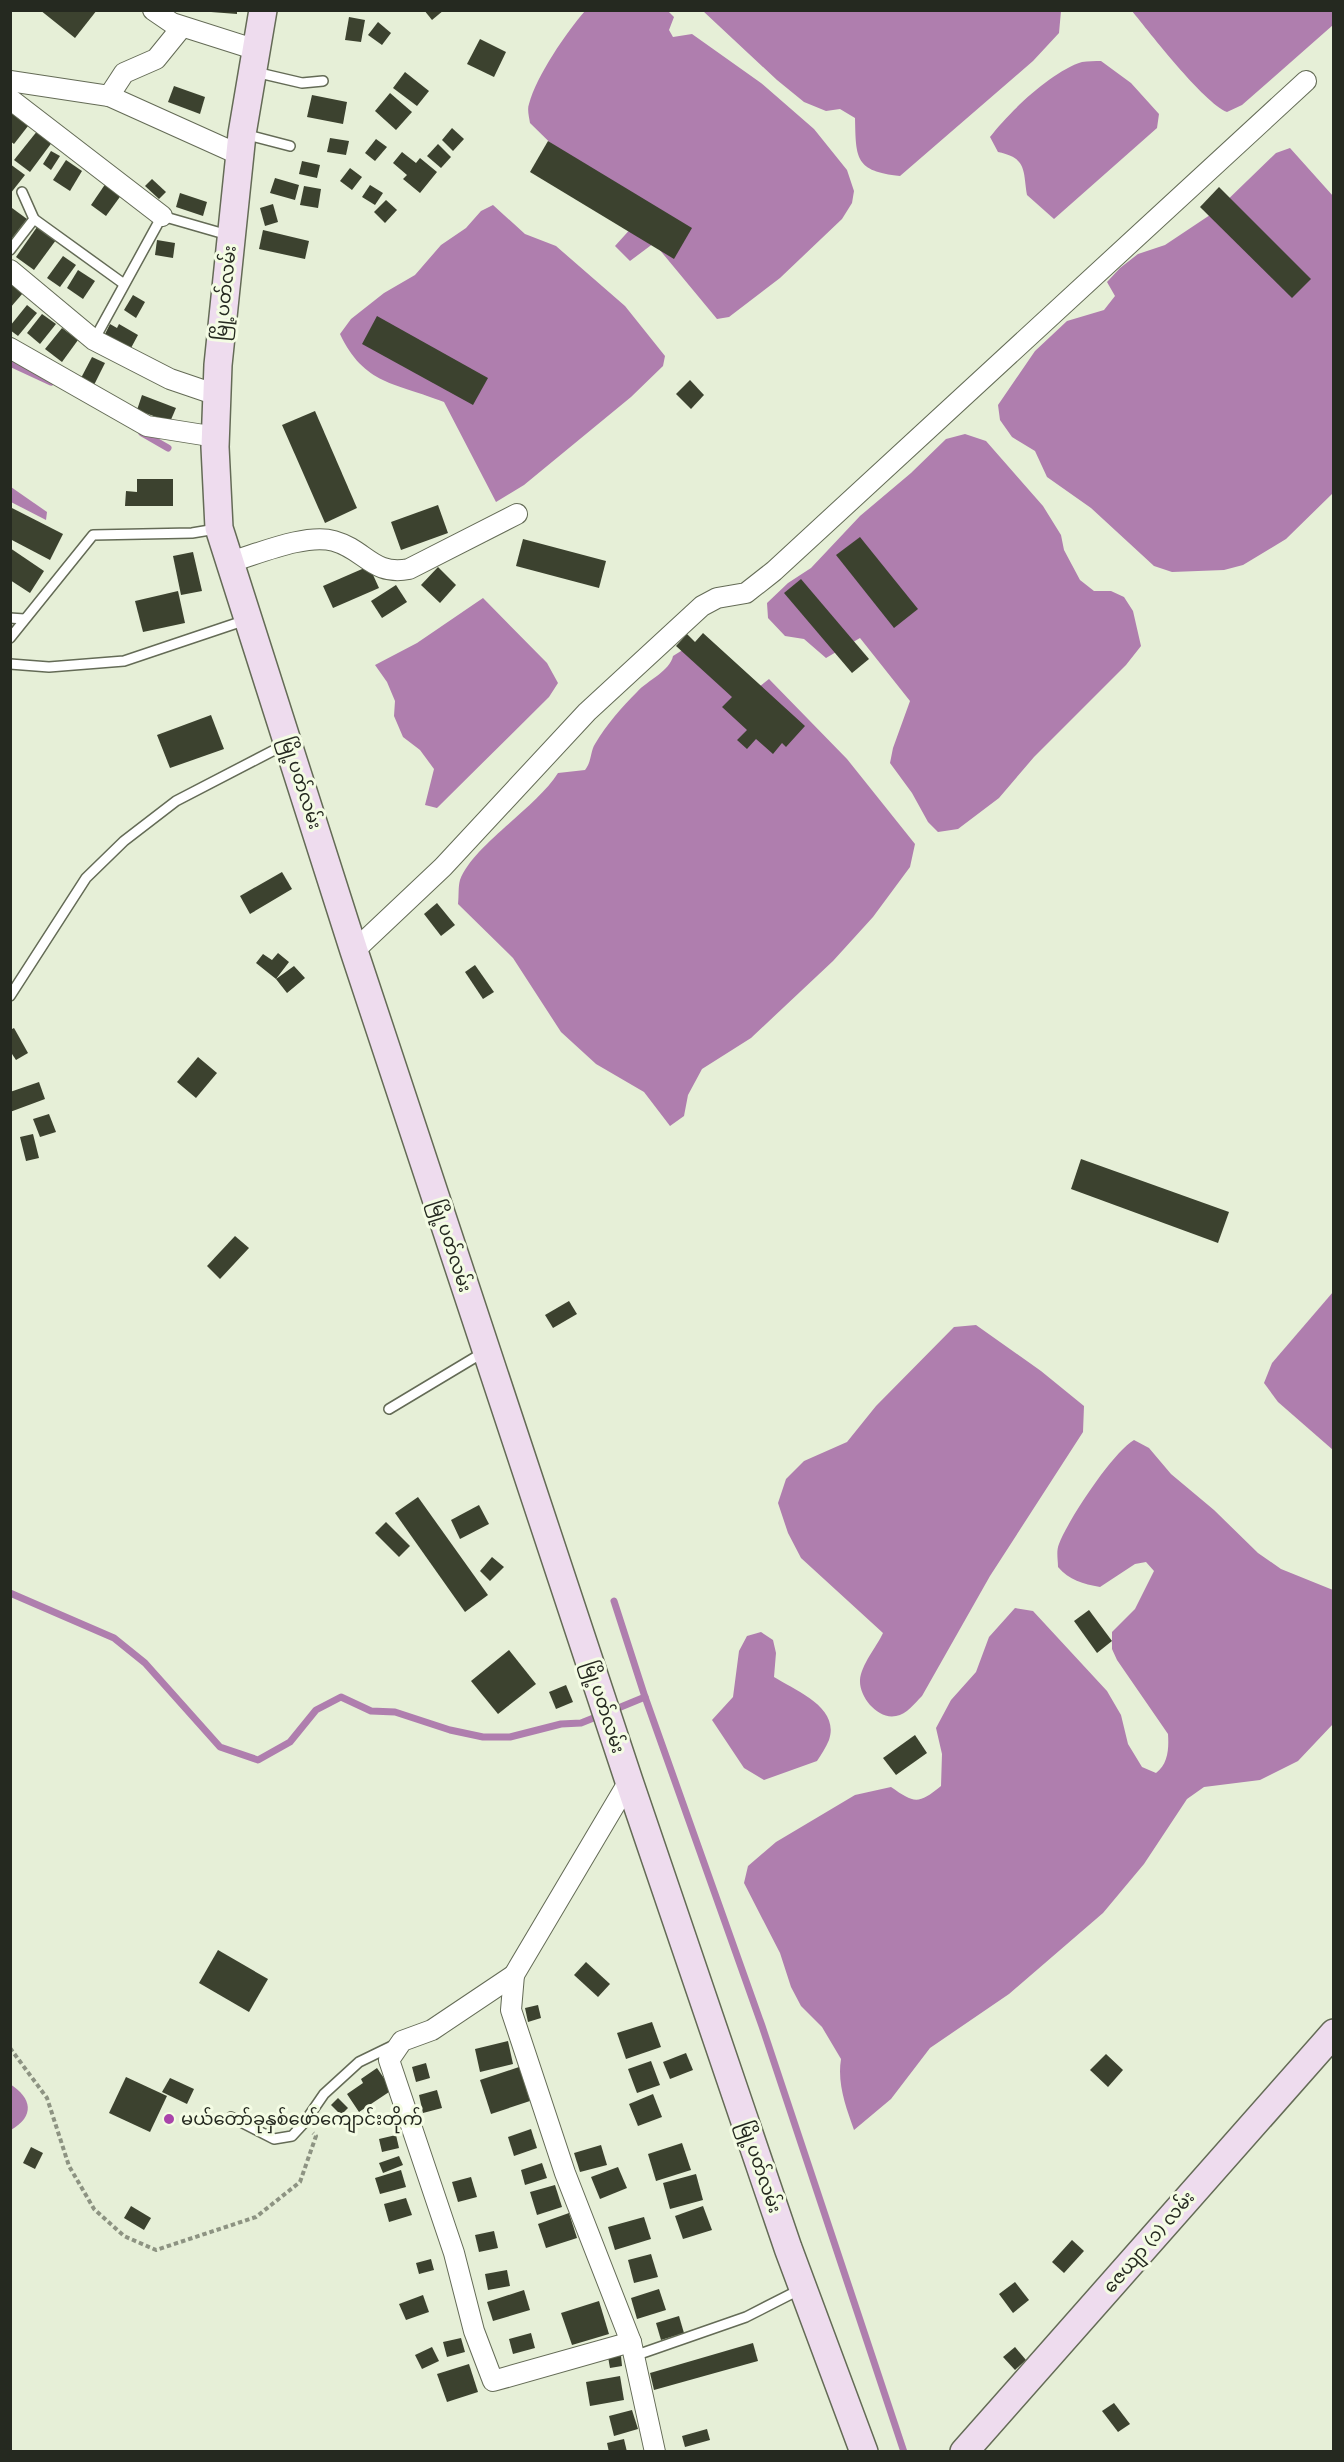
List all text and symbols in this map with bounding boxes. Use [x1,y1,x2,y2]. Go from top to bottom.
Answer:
street label: မြို့ပတ်လမ်း [206,244,245,342]
street label: မြို့ပတ်လမ်း [272,733,329,833]
street label: မြို့ပတ်လမ်း [422,1196,479,1296]
street label: မြို့ပတ်လမ်း [575,1657,632,1757]
place label: မယ်တော်ခုနှစ်ဖော်ကျောင်းတိုက် [181,2105,423,2134]
marker: မယ်တော်ခုနှစ်ဖော်ကျောင်းတိုက် [162,2112,176,2126]
street label: မြို့ပတ်လမ်း [730,2117,789,2217]
street label: ဇေယျာ (၁) လမ်း [1097,2185,1202,2300]

